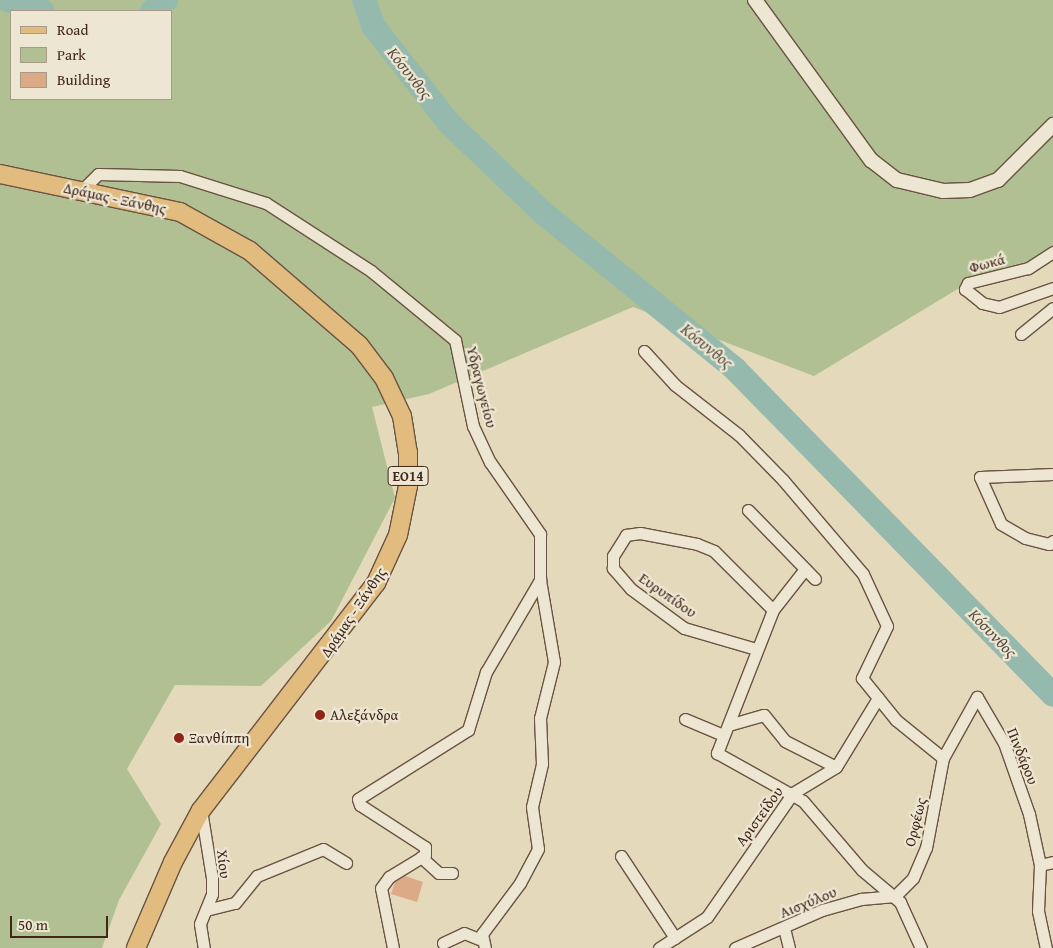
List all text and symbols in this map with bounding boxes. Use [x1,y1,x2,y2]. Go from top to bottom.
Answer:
legend [10,10,172,100]
text: Road [57,19,88,40]
water label: Κόσυνθος [384,43,436,103]
text: Park [57,44,86,65]
text: Building [57,69,110,90]
street label: Δράμας - Ξάνθης [62,178,168,218]
street label: Φωκά [967,250,1007,276]
water label: Κόσυνθος [677,319,737,373]
street label: Υδραγωγείου [463,344,501,430]
road number: ΕΟ14 [387,464,429,488]
street label: Δράμας - Ξάνθης [316,564,390,660]
street label: Ευρυπίδου [636,569,700,621]
water label: Κόσυνθος [965,604,1021,662]
place label: Αλεξάνδρα [330,706,399,724]
marker: Αλεξάνδρα [314,709,326,721]
street label: Πινδάρου [1004,725,1042,787]
place label: Ξανθίππη [189,729,249,747]
marker: Ξανθίππη [173,732,185,744]
street label: Αριστείδου [731,783,787,849]
street label: Ορφέως [900,796,930,848]
street label: Χίου [213,848,235,880]
street label: Αισχύλου [777,882,839,922]
scale bar [12,906,110,938]
text: 50 m [18,914,48,935]

